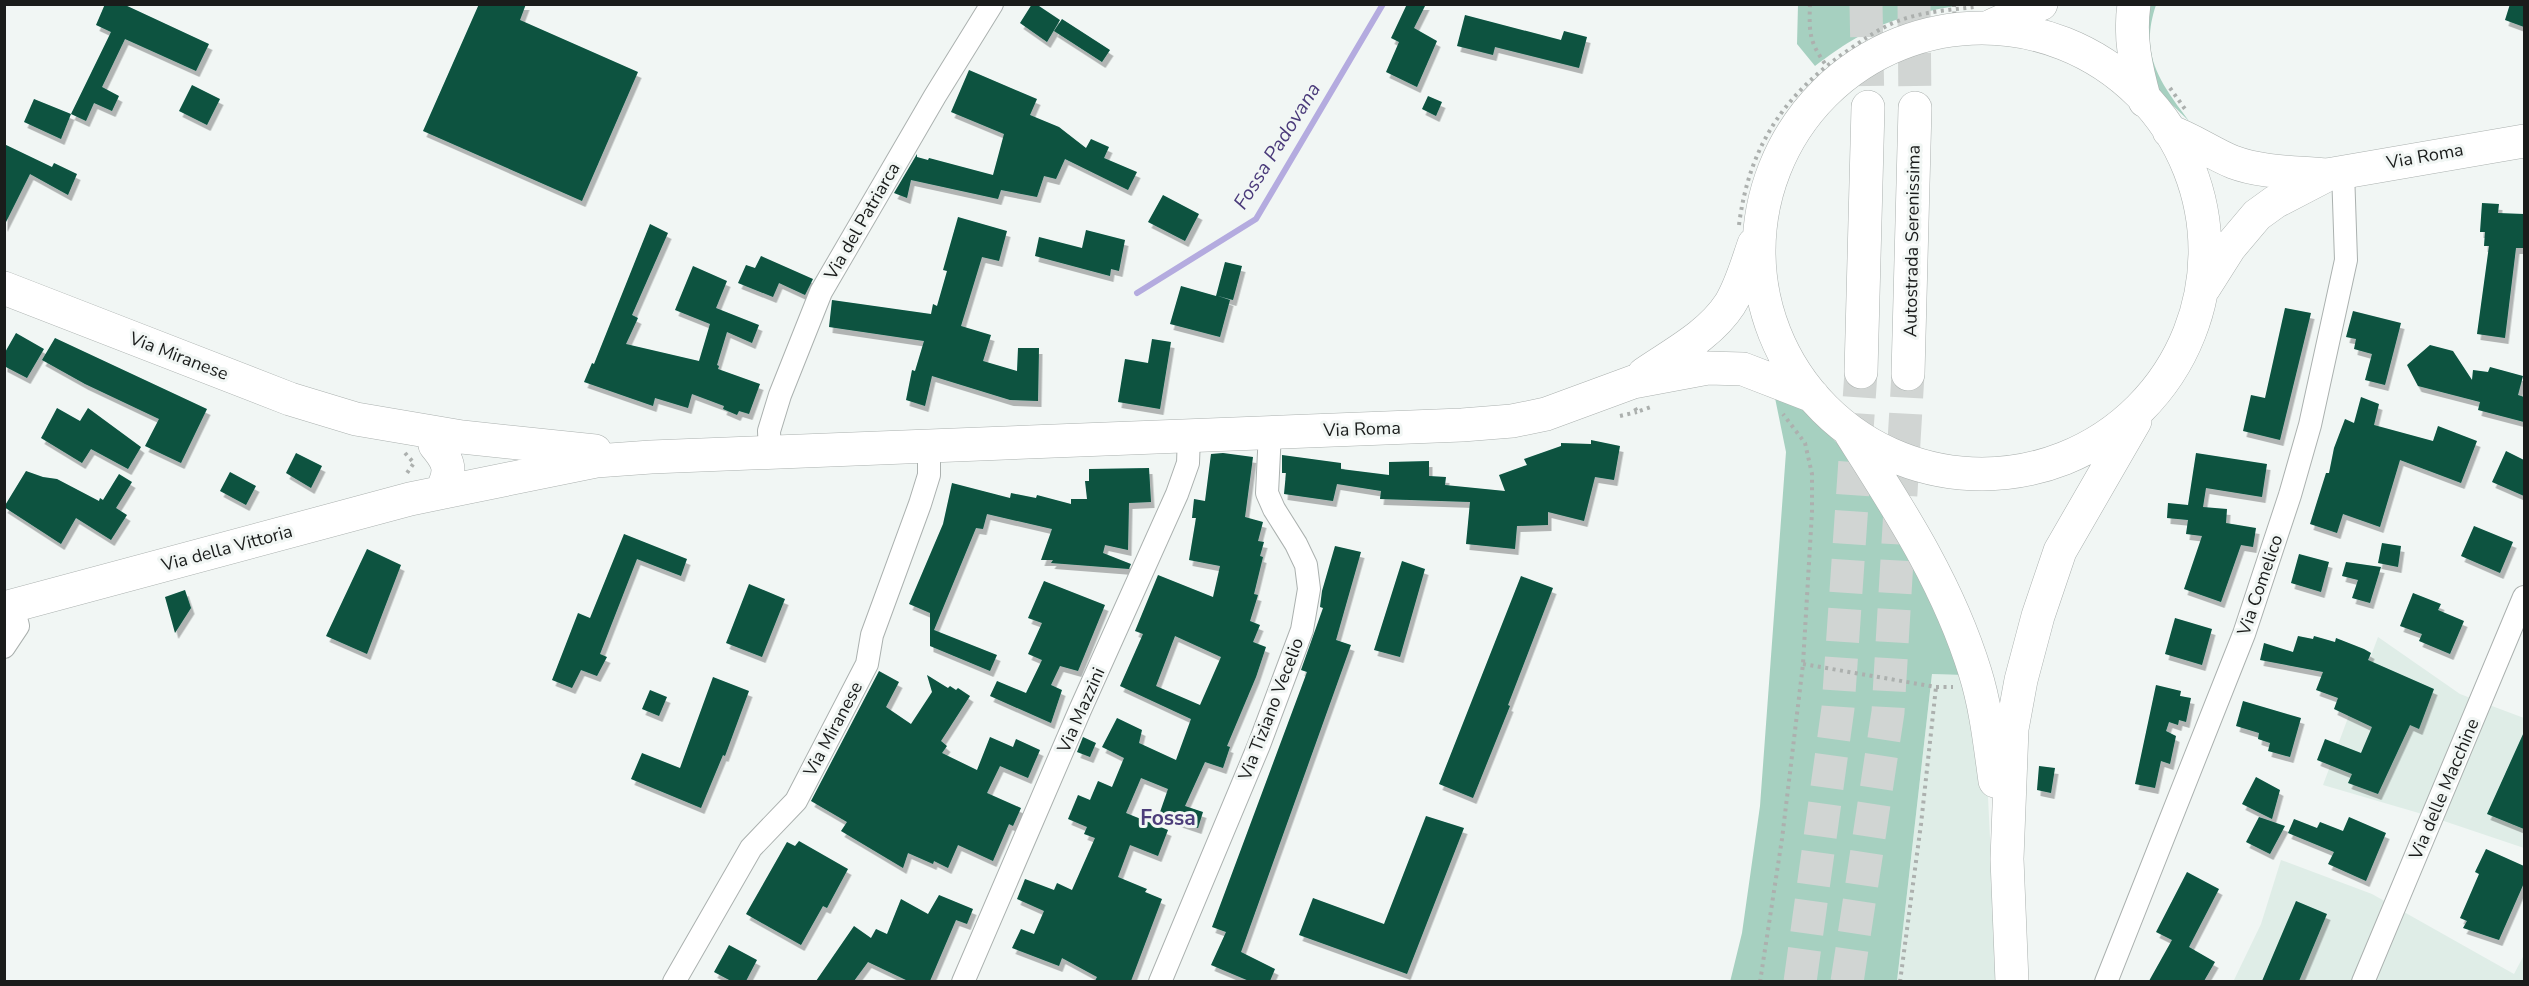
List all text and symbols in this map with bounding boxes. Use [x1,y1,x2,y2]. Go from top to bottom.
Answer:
water label: Fossa Padovana [1227,77,1327,215]
street label: Via Roma [2384,137,2465,175]
street label: Autostrada Serenissima [1898,145,1926,337]
street label: Via del Patriarca [818,158,905,285]
street label: Via Miranese [125,326,232,386]
street label: Via Roma [1322,416,1401,442]
street label: Via della Vittoria [158,519,295,577]
street label: Via Comelico [2231,532,2288,639]
street label: Via Tiziano Vecelio [1232,634,1309,785]
street label: Via Mazzini [1051,664,1110,757]
street label: Via Miranese [797,677,868,782]
street label: Via delle Macchine [2403,715,2485,864]
district label: Fossa [1140,804,1196,832]

